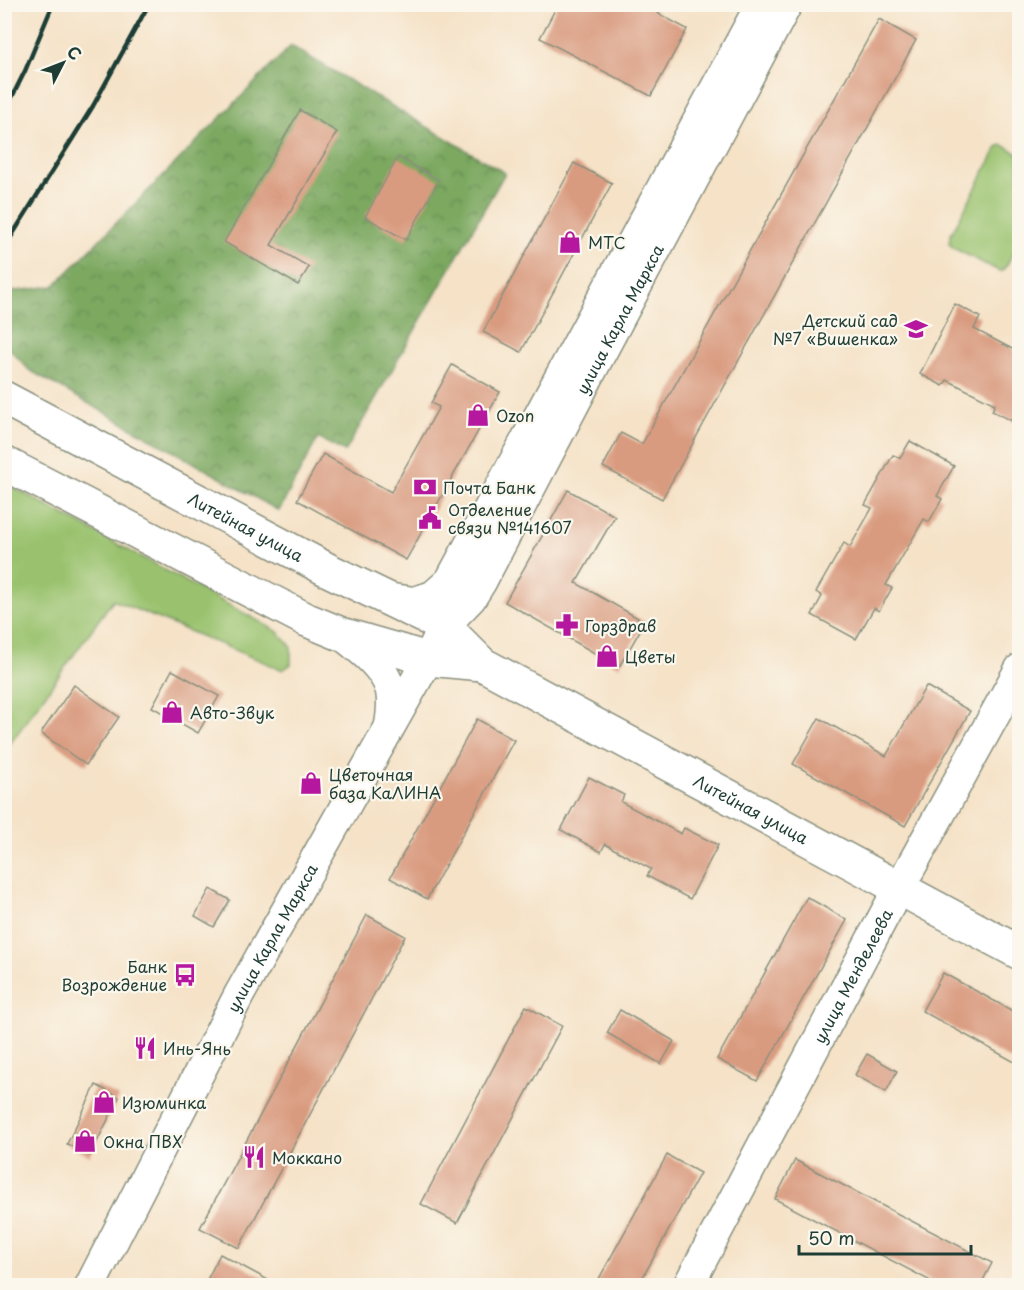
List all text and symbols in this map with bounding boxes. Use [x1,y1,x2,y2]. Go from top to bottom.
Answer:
north arrow [33,33,93,93]
text: С [62,40,88,65]
shop icon: МТС [557,229,583,255]
place label: МТС [588,230,626,254]
street label: улица Карла Маркса [569,240,669,398]
place label: Детский сад №7 «Вишенка» [773,308,898,350]
school or university icon: Детский сад №7 «Вишенка» [903,316,929,342]
shop icon: Ozon [465,402,491,428]
place label: Ozon [496,403,534,427]
bank icon: Почта Банк [412,474,438,500]
place label: Почта Банк [443,475,536,499]
street label: Литейная улица [184,486,308,567]
place label: Отделение связи №141607 [448,497,572,539]
public building icon: Отделение связи №141607 [417,505,443,531]
pharmacy icon: Горздрав [554,612,580,638]
place label: Горздрав [585,613,656,637]
shop icon: Цветы [594,643,620,669]
place label: Цветы [625,644,676,668]
shop icon: Авто-Звук [159,699,185,725]
place label: Авто-Звук [190,700,275,724]
place label: Цветочная база КаЛИНА [329,762,441,804]
street label: Литейная улица [690,768,813,849]
shop icon: Цветочная база КаЛИНА [298,770,324,796]
street label: улица Карла Маркса [220,859,323,1016]
street label: улица Менделеева [807,904,898,1047]
place label: Банк Возрождение [61,954,167,996]
bus stop icon: Банк Возрождение [172,962,198,988]
restaurant icon: Инь-Янь [132,1035,158,1061]
place label: Инь-Янь [163,1036,231,1060]
shop icon: Изюминка [91,1089,117,1115]
place label: Изюминка [122,1090,206,1114]
shop icon: Окна ПВХ [72,1128,98,1154]
place label: Окна ПВХ [103,1129,183,1153]
restaurant icon: Моккано [241,1144,267,1170]
place label: Моккано [272,1145,342,1169]
scale bar [799,1218,972,1256]
text: 50 m [808,1224,855,1251]

